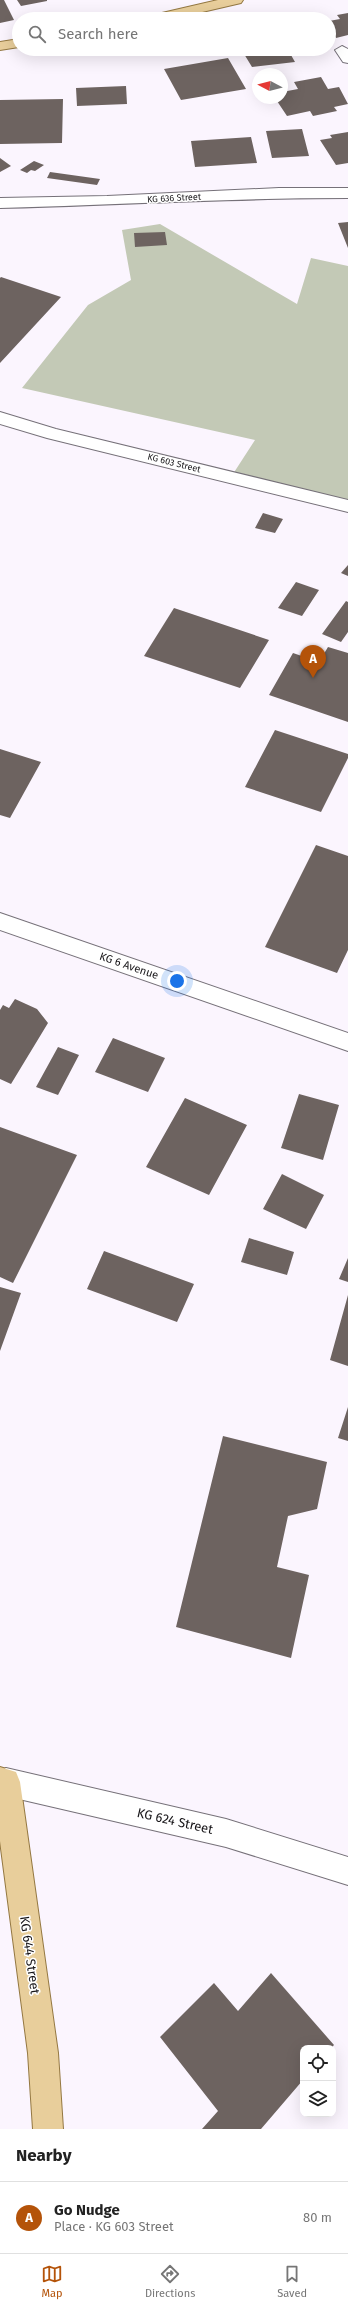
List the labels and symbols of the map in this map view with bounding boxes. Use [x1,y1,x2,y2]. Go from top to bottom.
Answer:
north arrow [252,68,288,104]
street label: KG 636 Street [147,192,202,204]
street label: KG 603 Street [146,452,202,475]
pin: A [300,645,326,678]
street label: KG 6 Avenue [98,950,160,982]
your location [167,971,187,991]
street label: KG 624 Street [135,1805,215,1837]
street label: KG 644 Street [17,1915,43,1995]

